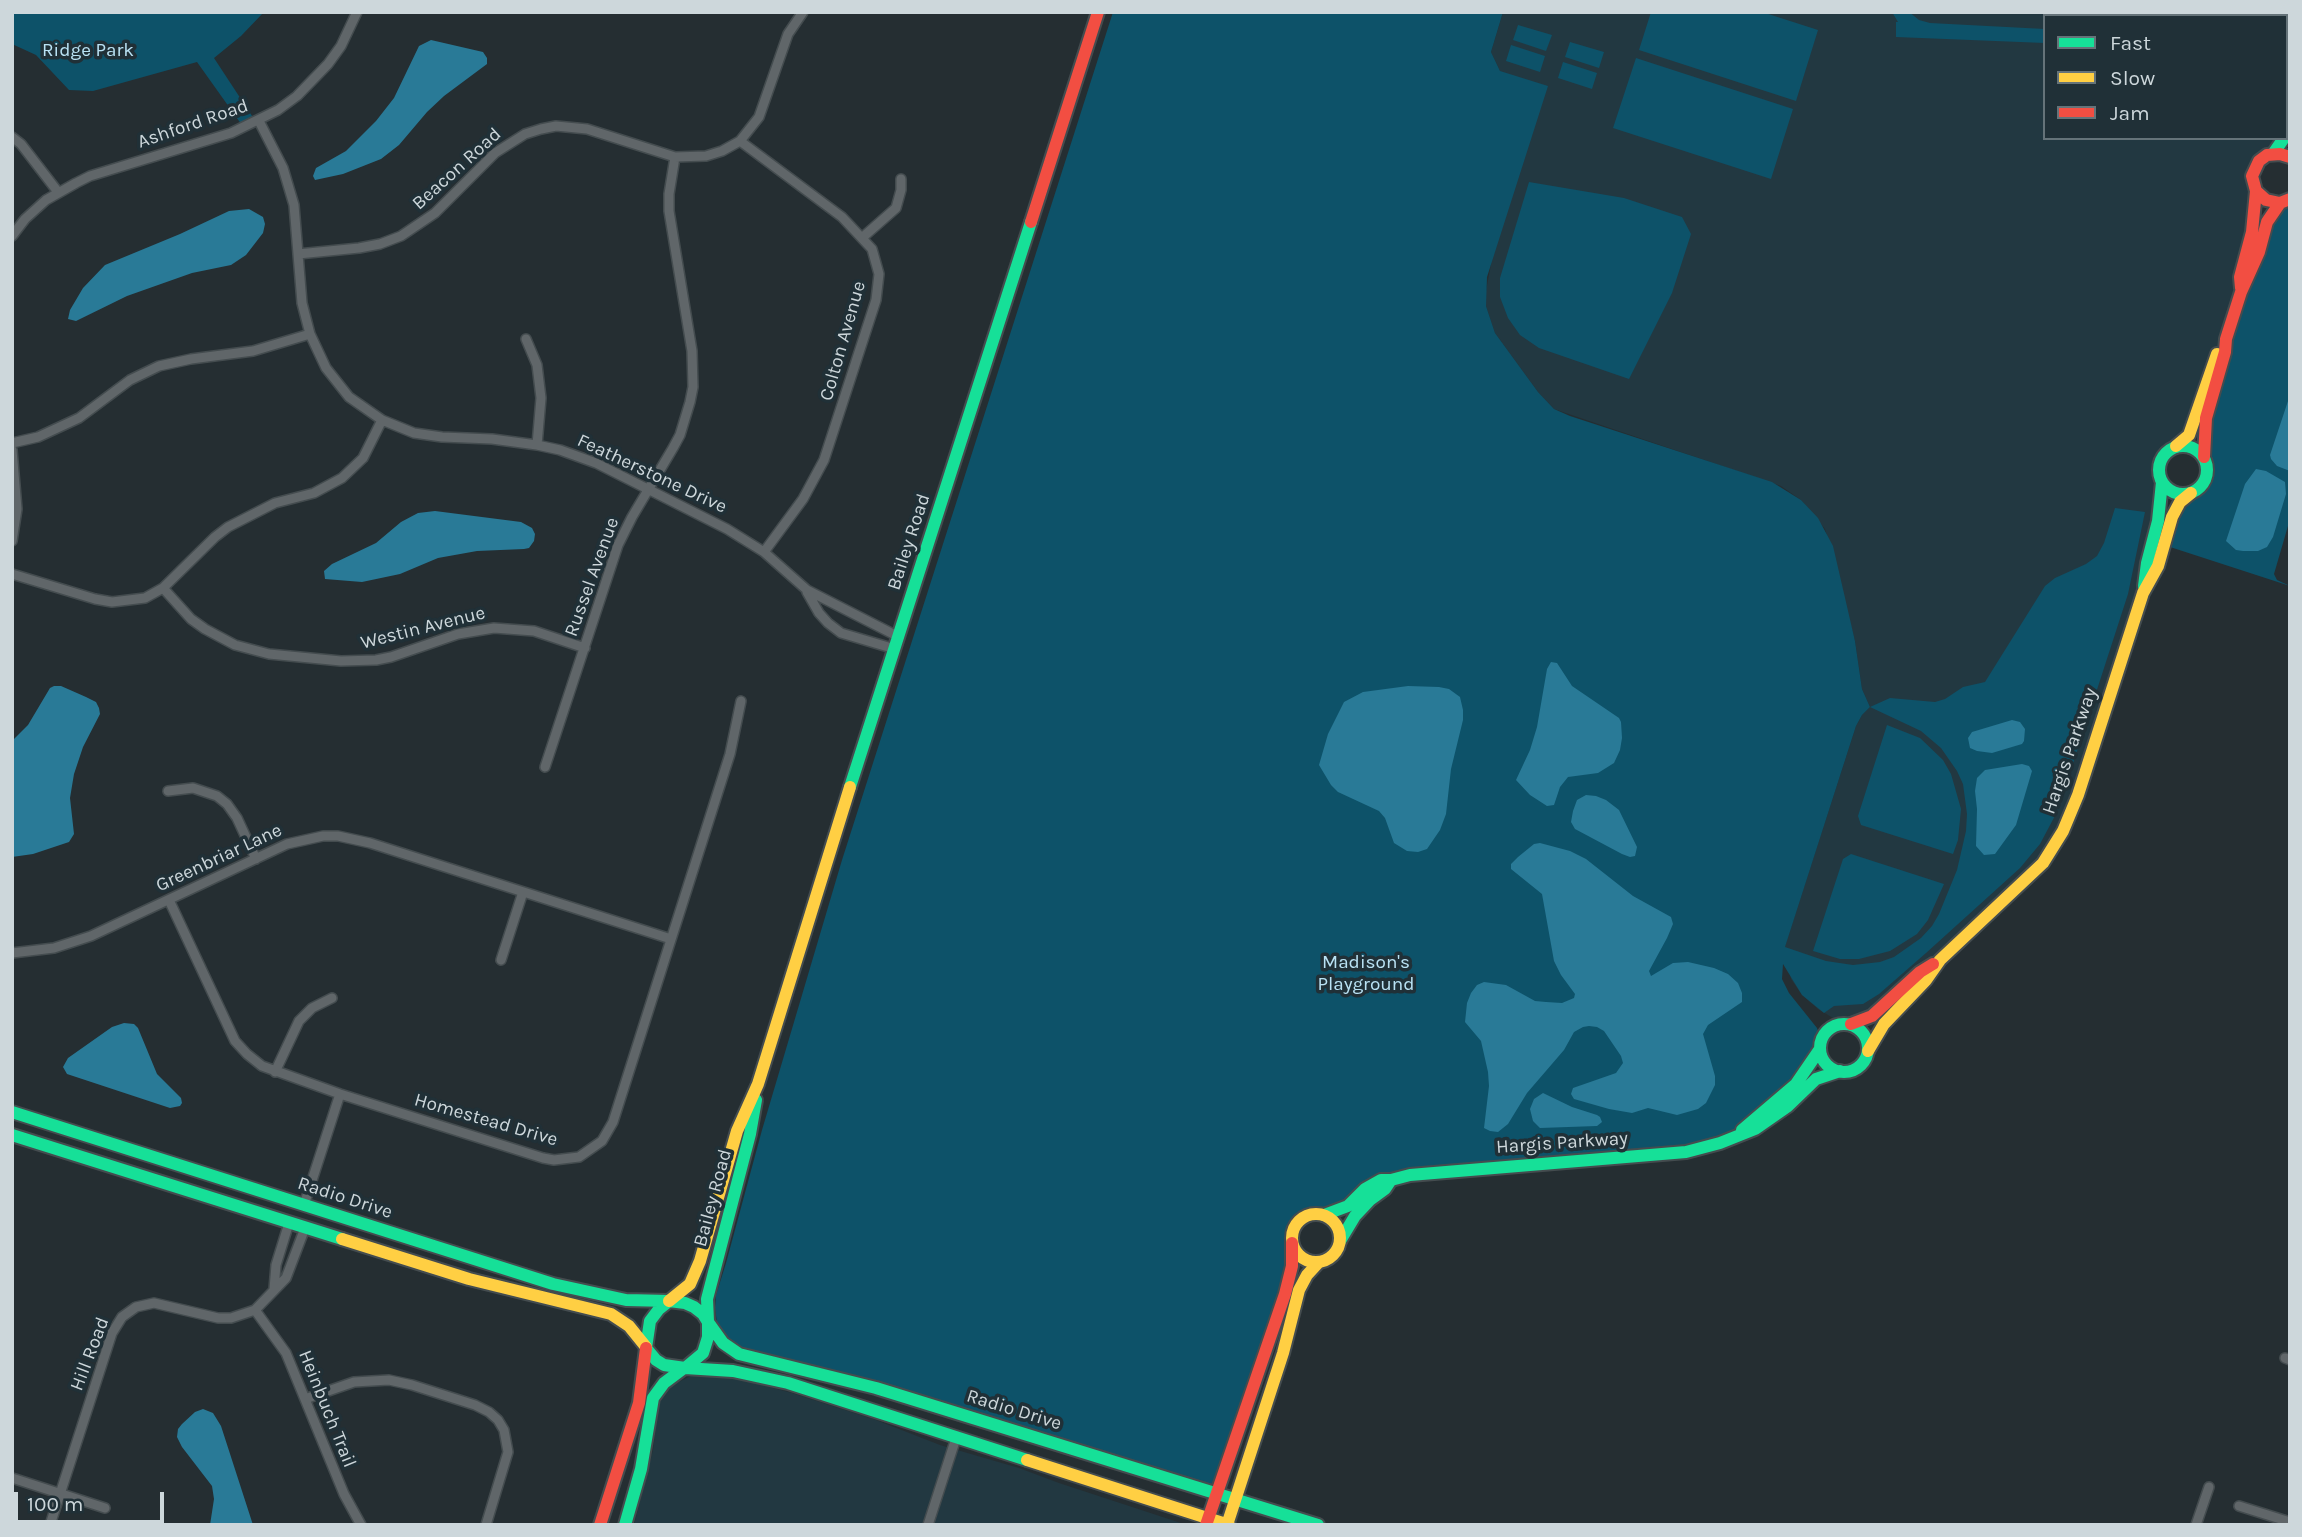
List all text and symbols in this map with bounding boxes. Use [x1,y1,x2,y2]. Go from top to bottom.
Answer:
legend [2043,14,2288,140]
text: Fast [2110,31,2151,55]
park label: Ridge Park [42,40,134,62]
text: Slow [2110,66,2155,90]
street label: Ashford Road [135,94,251,154]
text: Jam [2110,101,2150,125]
street label: Beacon Road [408,123,506,215]
street label: Colton Avenue [815,279,871,403]
street label: Featherstone Drive [574,429,730,519]
street label: Bailey Road [883,491,935,593]
street label: Russel Avenue [560,514,624,640]
street label: Westin Avenue [358,602,488,654]
street label: Hargis Parkway [2038,685,2102,817]
street label: Greenbriar Lane [152,819,286,897]
park label: Madison's Playground [1317,952,1415,996]
street label: Homestead Drive [412,1089,560,1151]
street label: Hargis Parkway [1495,1127,1629,1159]
street label: Bailey Road [689,1147,737,1249]
street label: Radio Drive [295,1172,395,1224]
street label: Hill Road [66,1314,114,1394]
street label: Heinbuch Trail [293,1347,361,1471]
street label: Radio Drive [964,1385,1064,1435]
scale bar [18,1478,168,1522]
text: 100 m [27,1492,84,1516]

